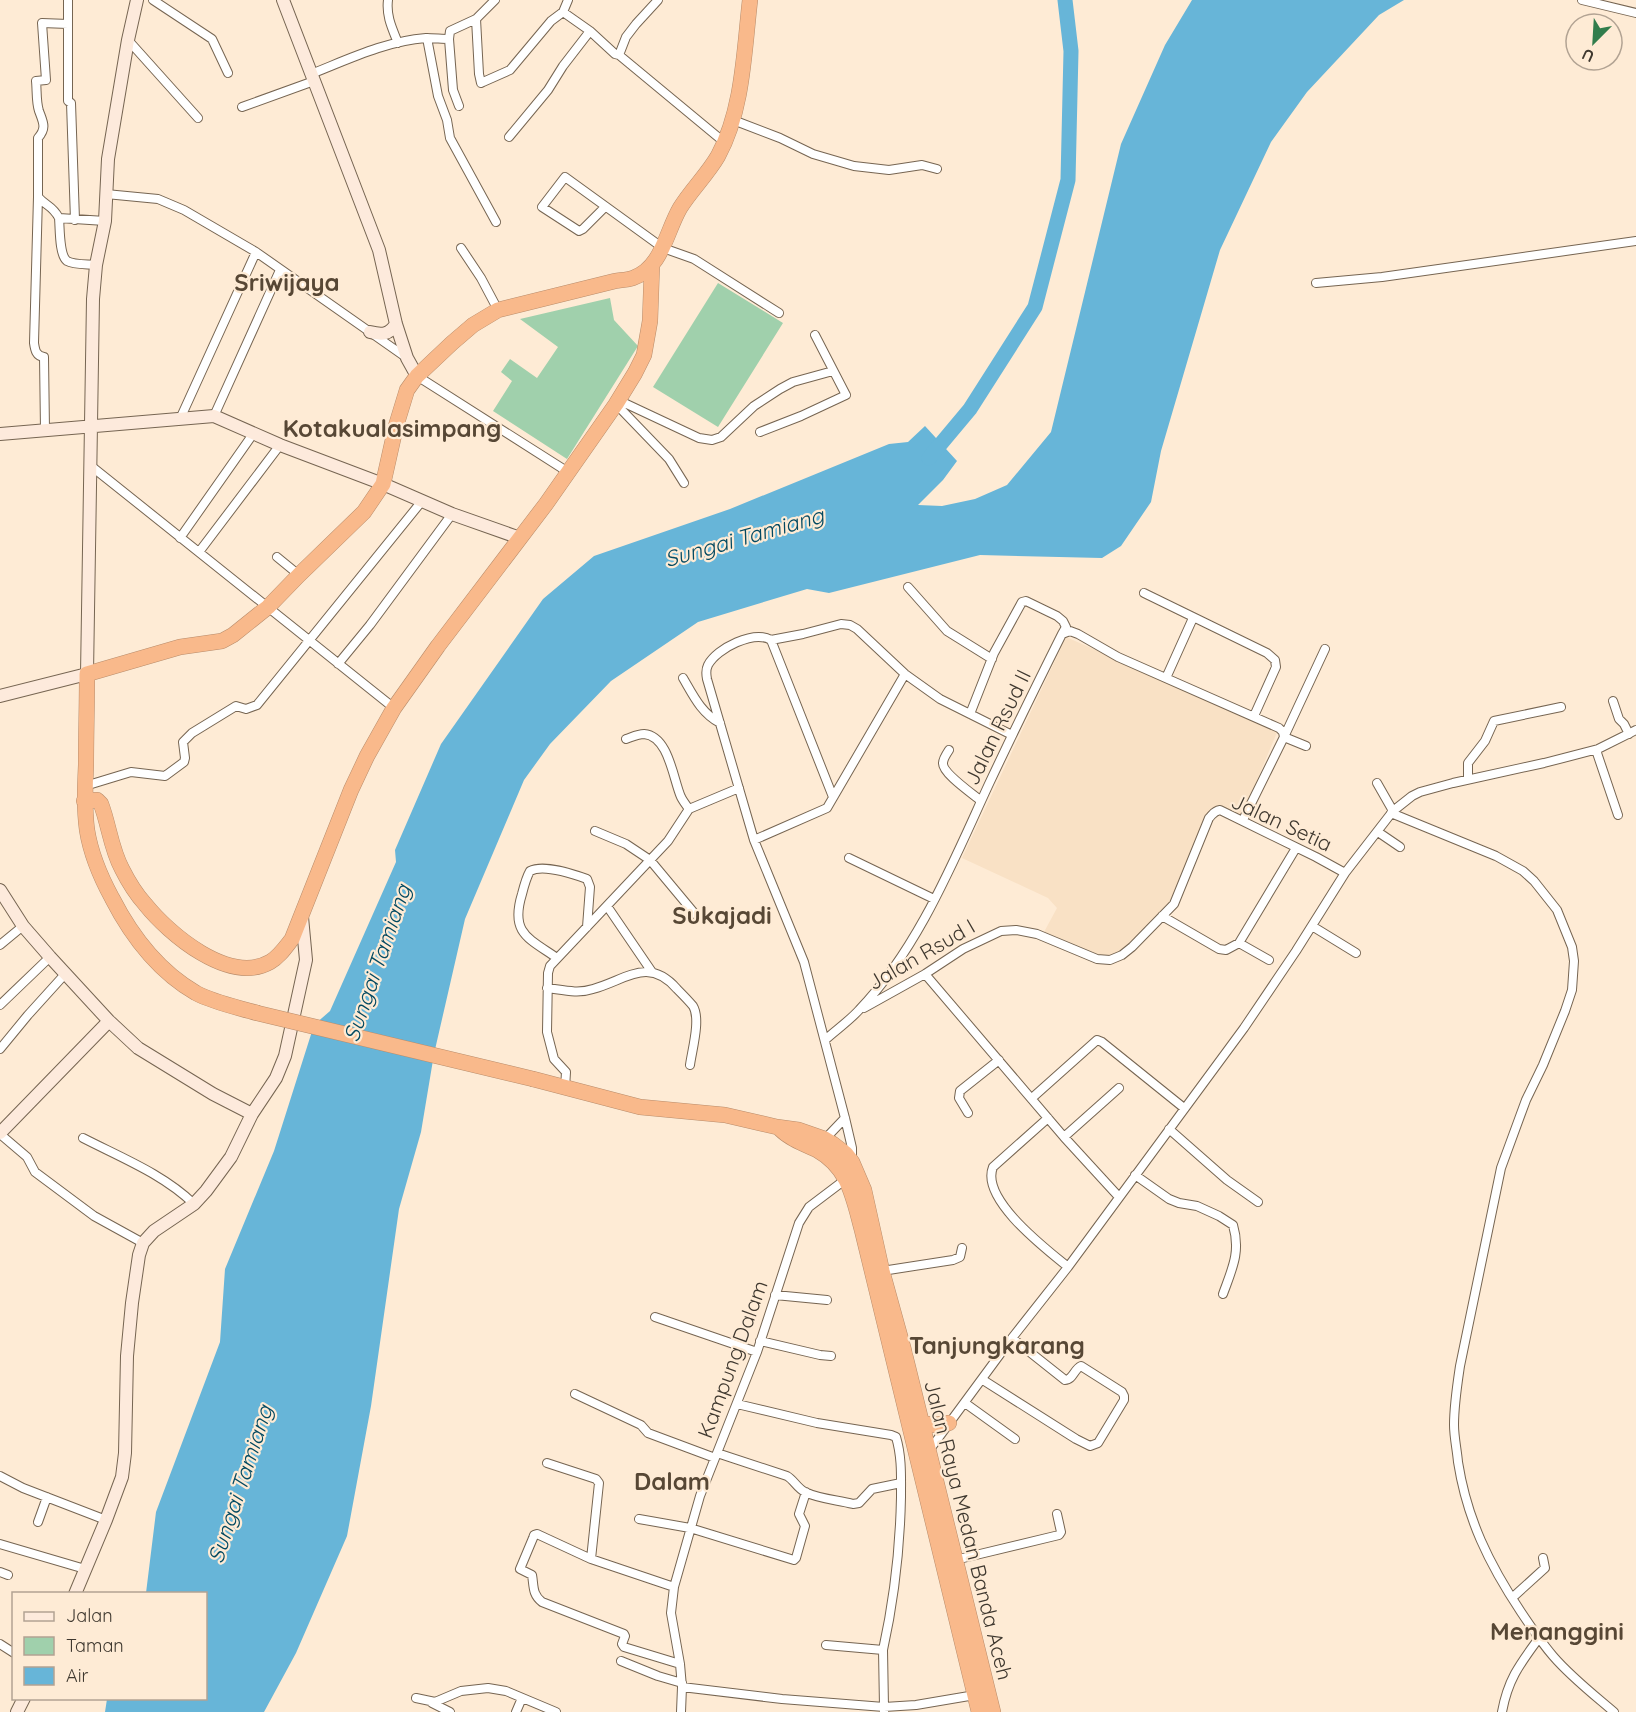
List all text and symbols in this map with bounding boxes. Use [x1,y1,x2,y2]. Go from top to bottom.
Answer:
north arrow [1564,12,1624,72]
text: U [1579,44,1597,67]
district label: Sriwijaya [234,267,340,297]
district label: Kotakualasimpang [283,413,501,443]
water label: Sungai Tamiang [661,501,828,573]
street label: Jalan Rsud II [958,665,1036,789]
street label: Jalan Setia [1227,787,1337,857]
water label: Sungai Tamiang [337,880,417,1045]
district label: Sukajadi [672,900,772,930]
street label: Jalan Rsud I [863,913,979,995]
street label: Kampung Dalam [691,1276,773,1442]
district label: Tanjungkarang [909,1330,1085,1360]
street label: Jalan Raya Medan Banda Aceh [919,1377,1019,1683]
water label: Sungai Tamiang [201,1400,279,1566]
district label: Dalam [634,1466,710,1496]
legend [12,1592,207,1700]
text: Jalan [66,1604,113,1627]
district label: Menanggini [1490,1616,1624,1646]
text: Taman [66,1634,124,1657]
text: Air [66,1664,88,1687]

